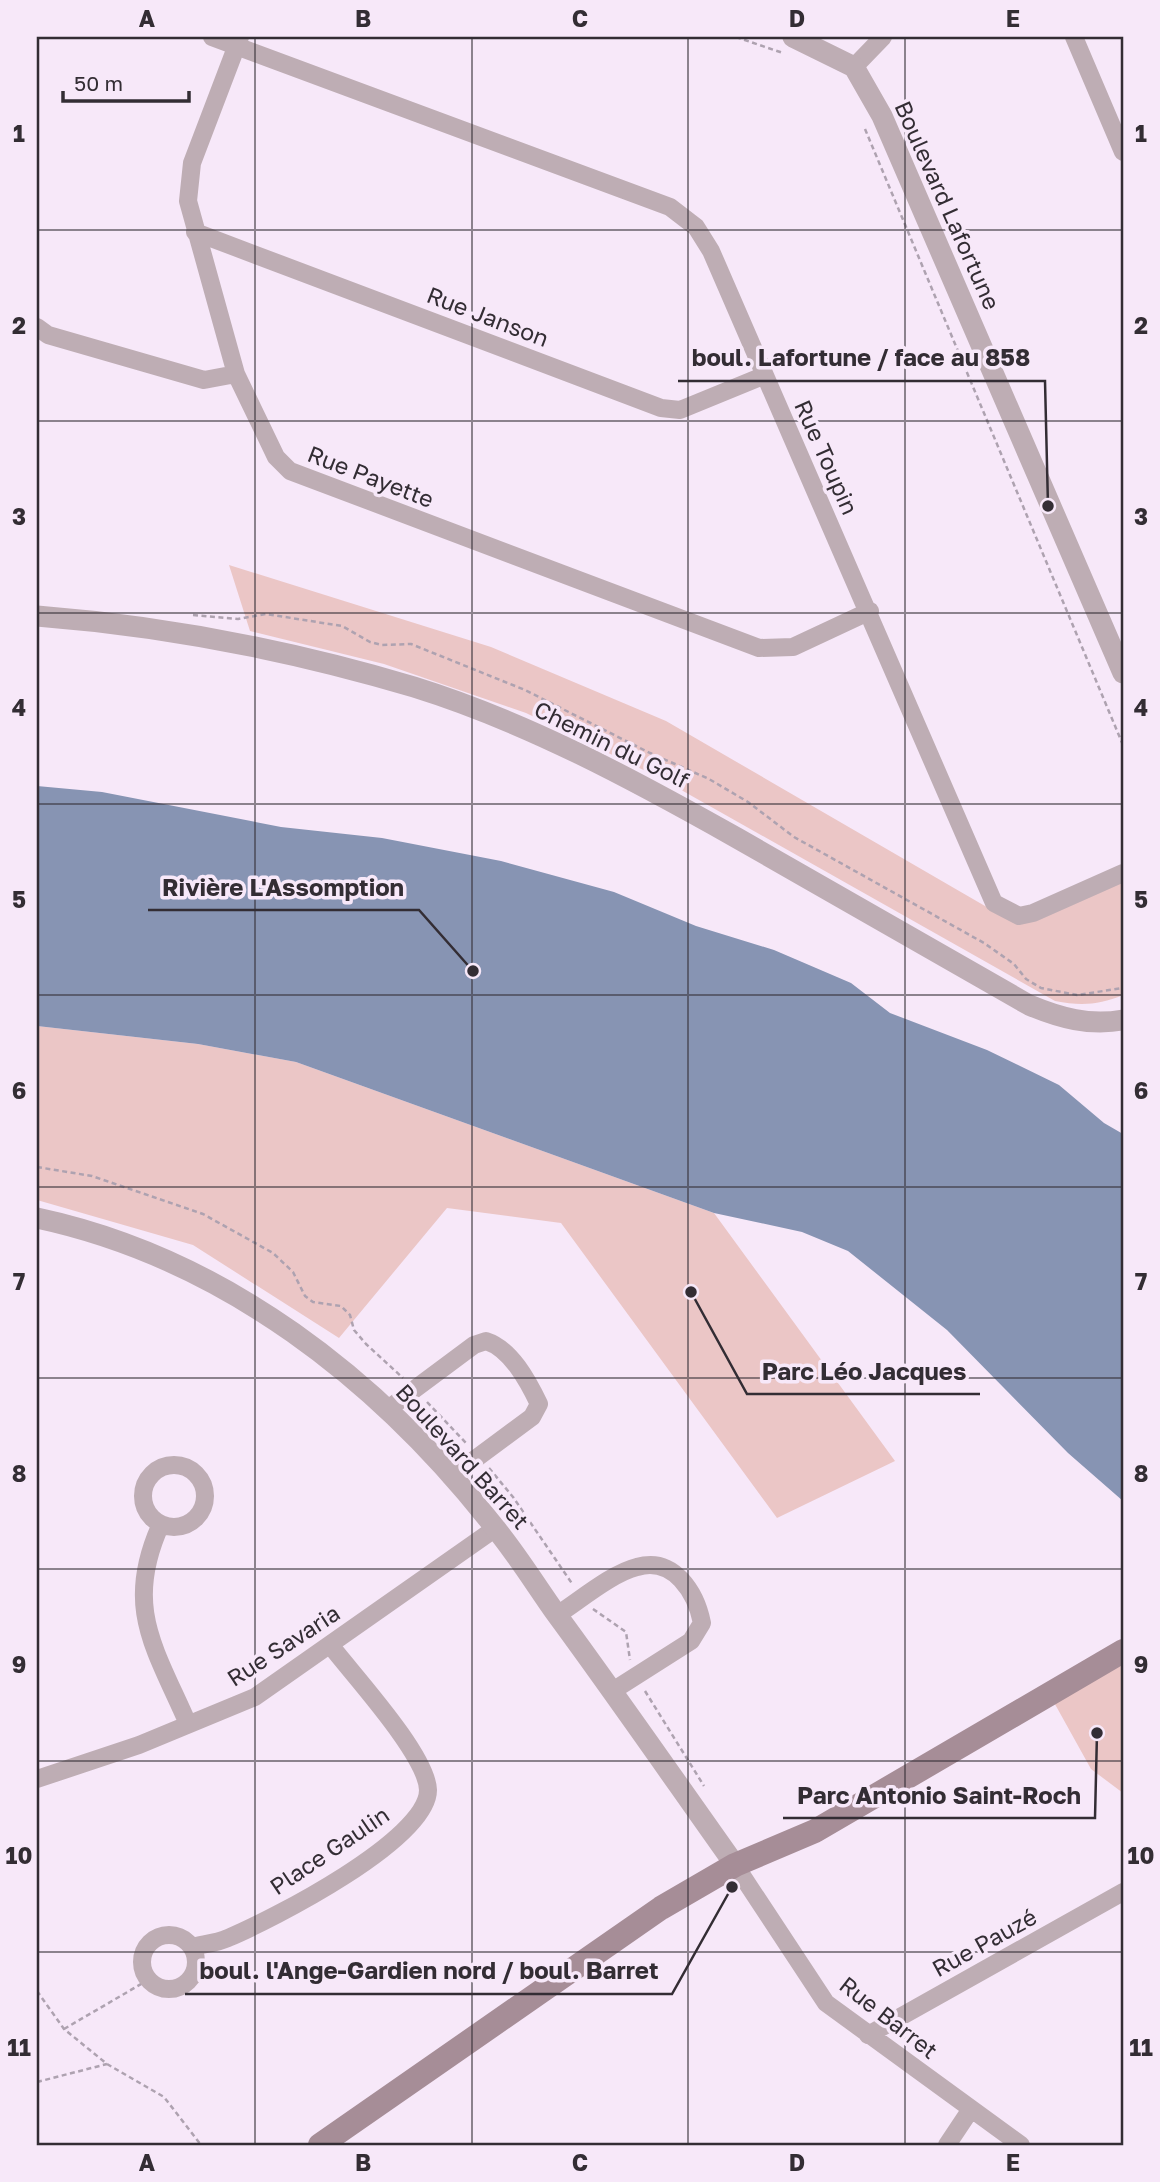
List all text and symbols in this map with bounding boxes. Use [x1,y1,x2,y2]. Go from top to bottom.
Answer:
text: A [139,4,156,32]
text: B [355,4,371,32]
text: C [572,4,588,32]
text: D [789,4,805,32]
text: E [1006,4,1020,32]
scale bar [63,60,189,104]
text: 50 m [74,70,123,96]
street label: Boulevard Lafortune [889,96,1007,314]
text: 1 [13,119,25,147]
text: 1 [1135,119,1147,147]
street label: Rue Janson [423,280,553,352]
text: 2 [12,311,26,339]
text: 2 [1134,311,1148,339]
callout: boul. Lafortune / face au 858 [678,336,1045,381]
text: boul. Lafortune / face au 858 [692,342,1030,371]
street label: Rue Toupin [789,395,865,519]
street label: Rue Payette [304,439,438,513]
text: 3 [12,502,26,530]
text: 3 [1134,502,1148,530]
text: 4 [12,693,26,721]
text: 4 [1134,693,1148,721]
street label: Chemin du Golf [530,694,694,794]
callout: Rivière L'Assomption [148,865,419,910]
text: Rivière L'Assomption [162,872,404,901]
text: 5 [12,885,26,913]
text: 5 [1134,885,1148,913]
text: 6 [12,1076,26,1104]
text: 6 [1134,1076,1148,1104]
text: 7 [13,1267,25,1295]
text: 7 [1135,1267,1147,1295]
callout: Parc Léo Jacques [747,1349,980,1394]
text: Parc Léo Jacques [762,1356,966,1385]
street label: Boulevard Barret [390,1378,536,1534]
text: 8 [12,1459,26,1487]
text: 8 [1134,1459,1148,1487]
street label: Rue Savaria [221,1598,345,1692]
text: 9 [12,1650,26,1678]
text: 9 [1134,1650,1148,1678]
callout: Parc Antonio Saint-Roch [783,1773,1095,1818]
text: Parc Antonio Saint-Roch [797,1780,1081,1809]
street label: Place Gaulin [264,1800,394,1900]
text: 10 [6,1841,32,1869]
text: 10 [1128,1841,1154,1869]
street label: Rue Pauzé [927,1902,1041,1982]
callout: boul. l'Ange-Gardien nord / boul. Barret [185,1949,672,1994]
text: boul. l'Ange-Gardien nord / boul. Barret [200,1955,658,1984]
street label: Rue Barret [834,1970,944,2064]
text: 11 [7,2033,31,2061]
text: 11 [1129,2033,1153,2061]
text: A [139,2148,156,2176]
text: B [355,2148,371,2176]
text: C [572,2148,588,2176]
text: D [789,2148,805,2176]
text: E [1006,2148,1020,2176]

